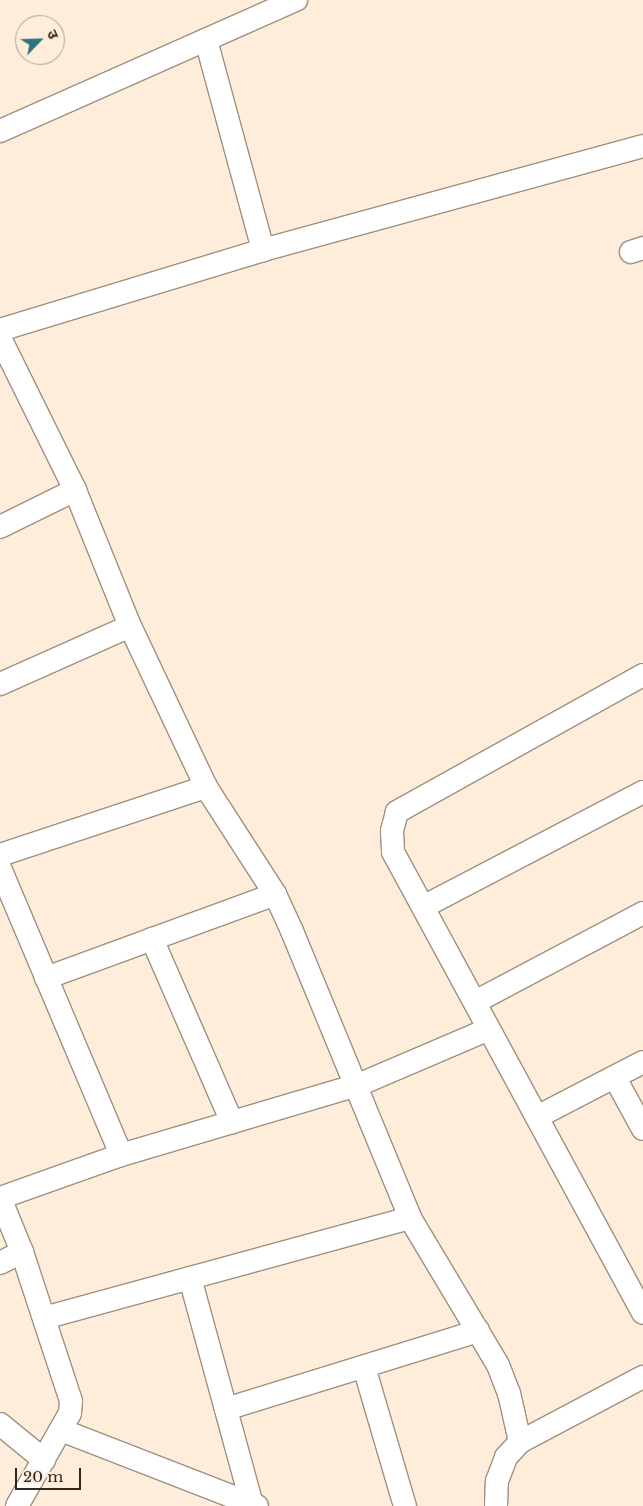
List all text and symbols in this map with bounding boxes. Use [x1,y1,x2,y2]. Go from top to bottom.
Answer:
north arrow [15,15,65,65]
text: उ [43,27,63,42]
scale bar [18,1458,84,1490]
text: 20 m [23,1467,63,1486]

